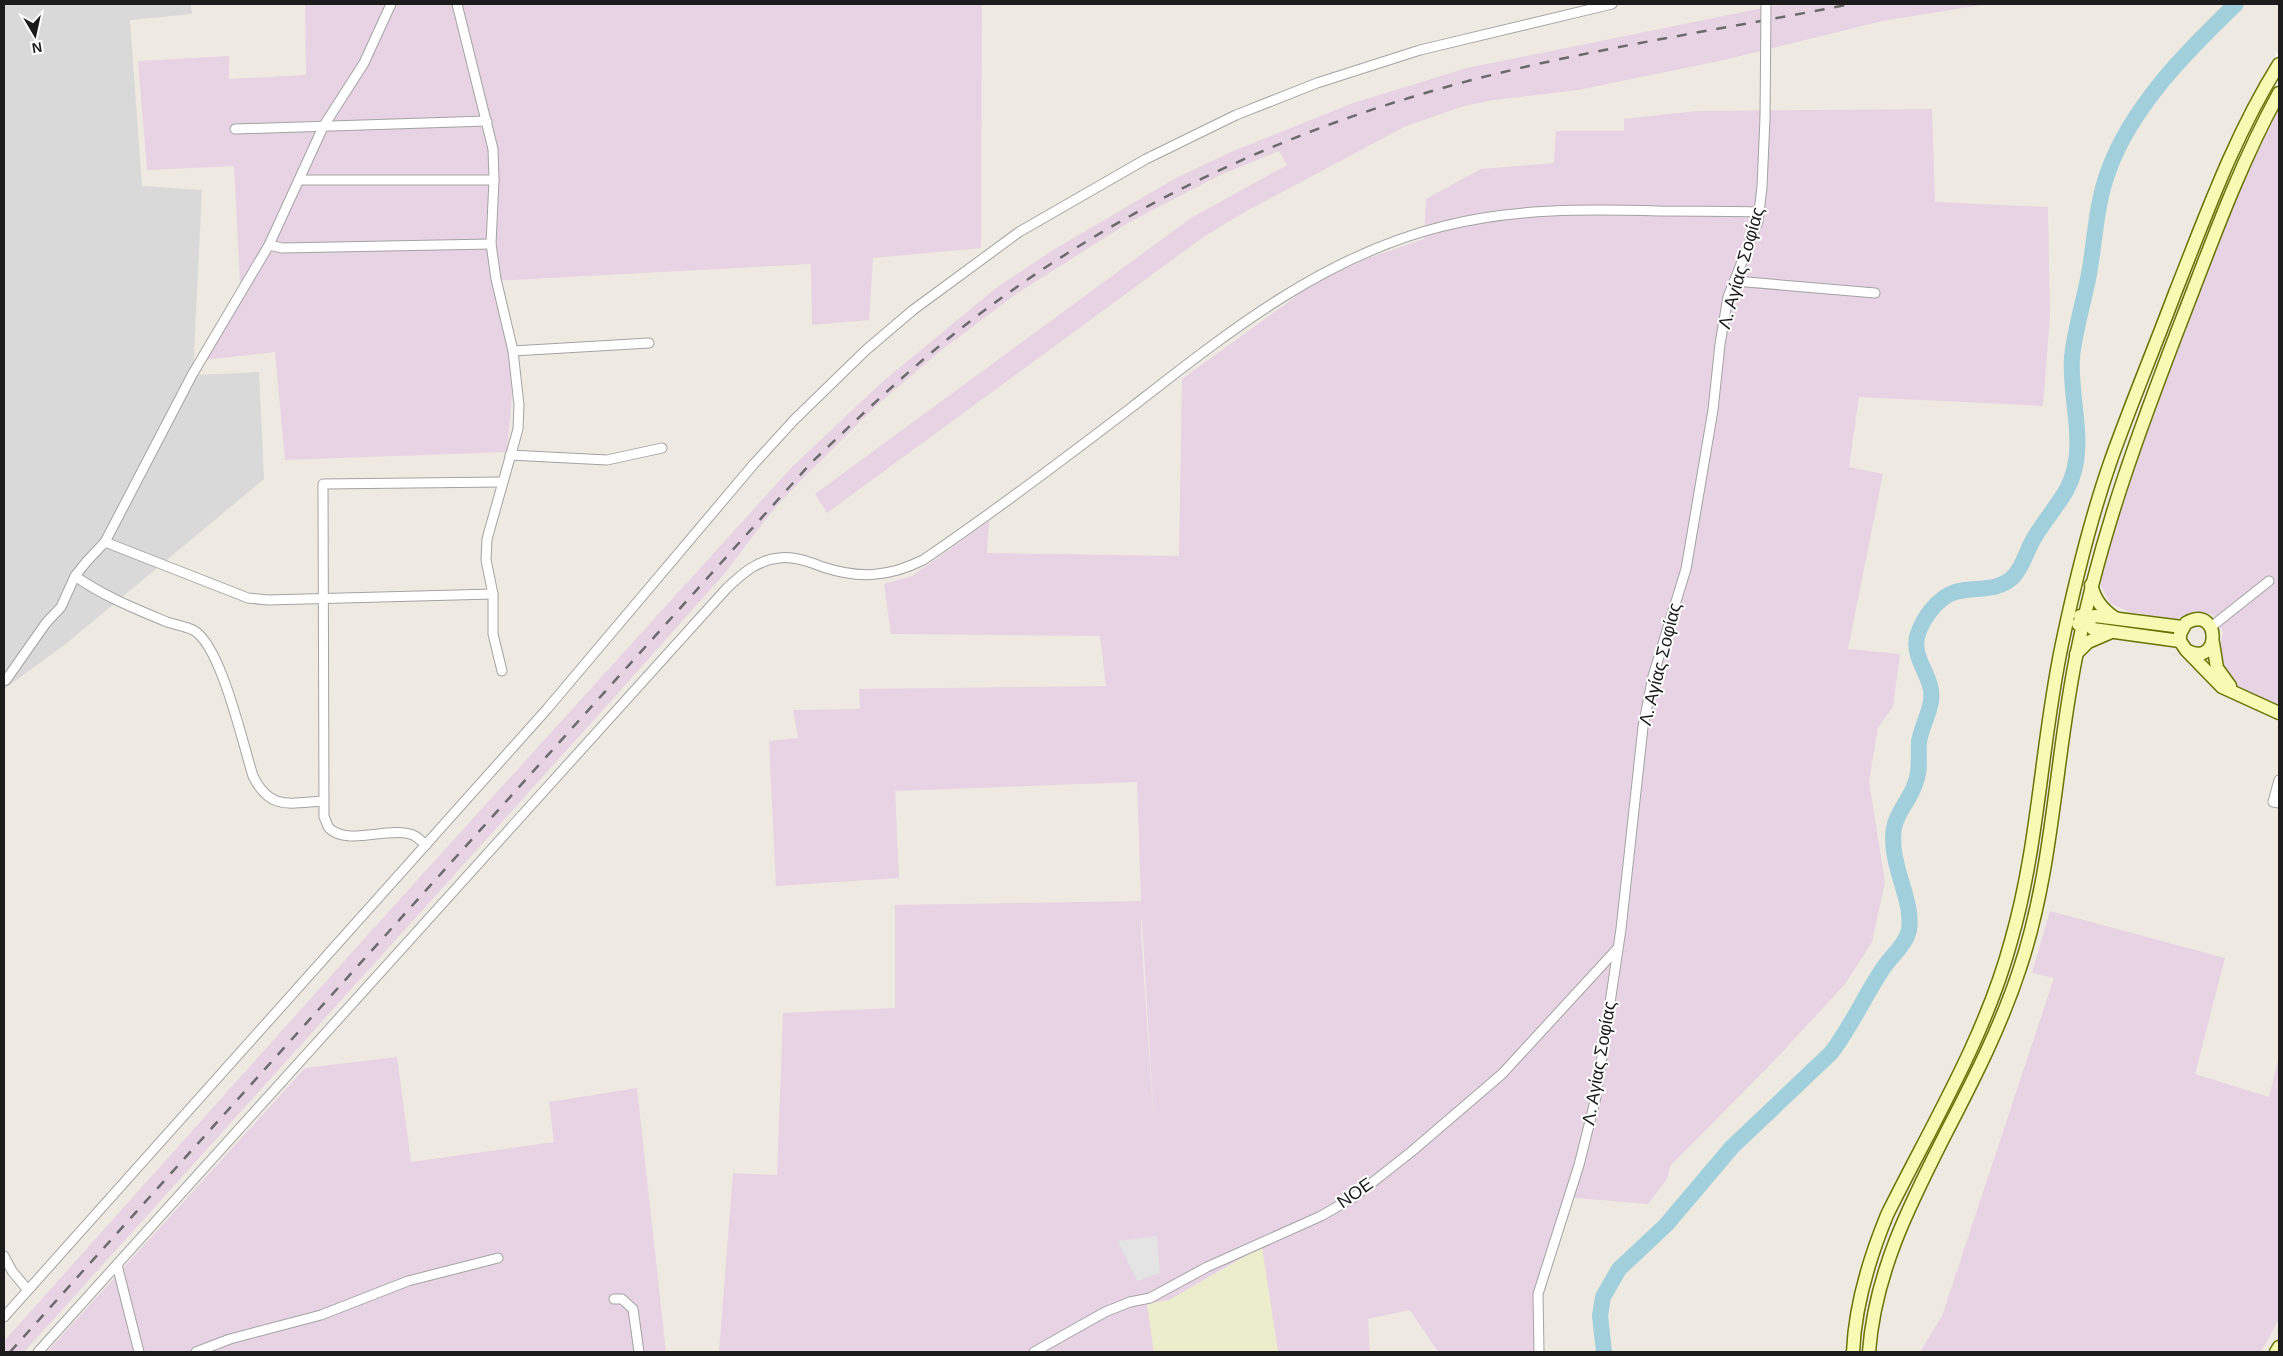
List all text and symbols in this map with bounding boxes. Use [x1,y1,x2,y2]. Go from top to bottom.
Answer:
north arrow [10,10,60,60]
text: N [31,39,43,57]
street label: Λ. Αγίας Σοφίας [1714,205,1768,331]
street label: Λ. Αγίας Σοφίας [1635,600,1685,727]
street label: Λ. Αγίας Σοφίας [1578,999,1620,1127]
street label: NOE [1333,1174,1377,1212]

